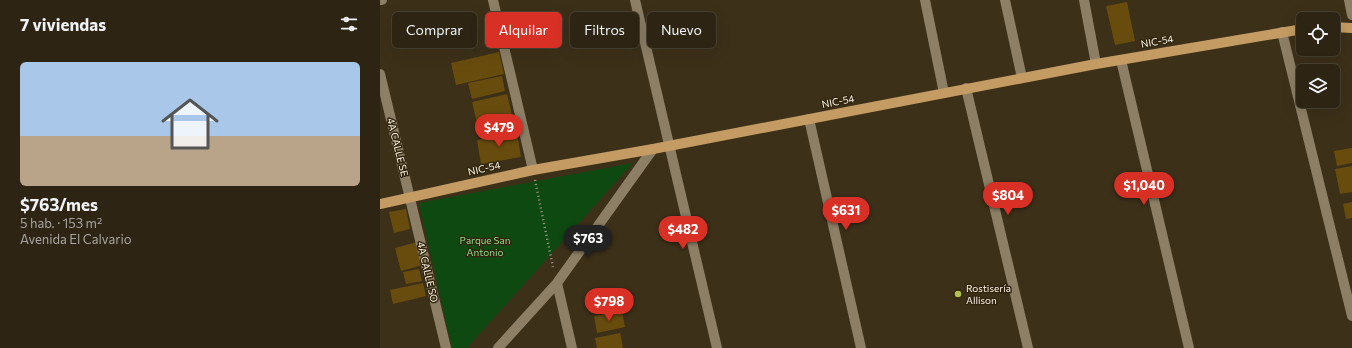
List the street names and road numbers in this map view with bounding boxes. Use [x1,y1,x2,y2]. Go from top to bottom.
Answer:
street label: NIC-54 [1140,32,1174,50]
street label: NIC-54 [821,92,855,110]
street label: 4A CALLE SE [385,117,411,177]
street label: NIC-54 [467,158,501,178]
street label: 4A CALLE SO [415,240,441,304]

